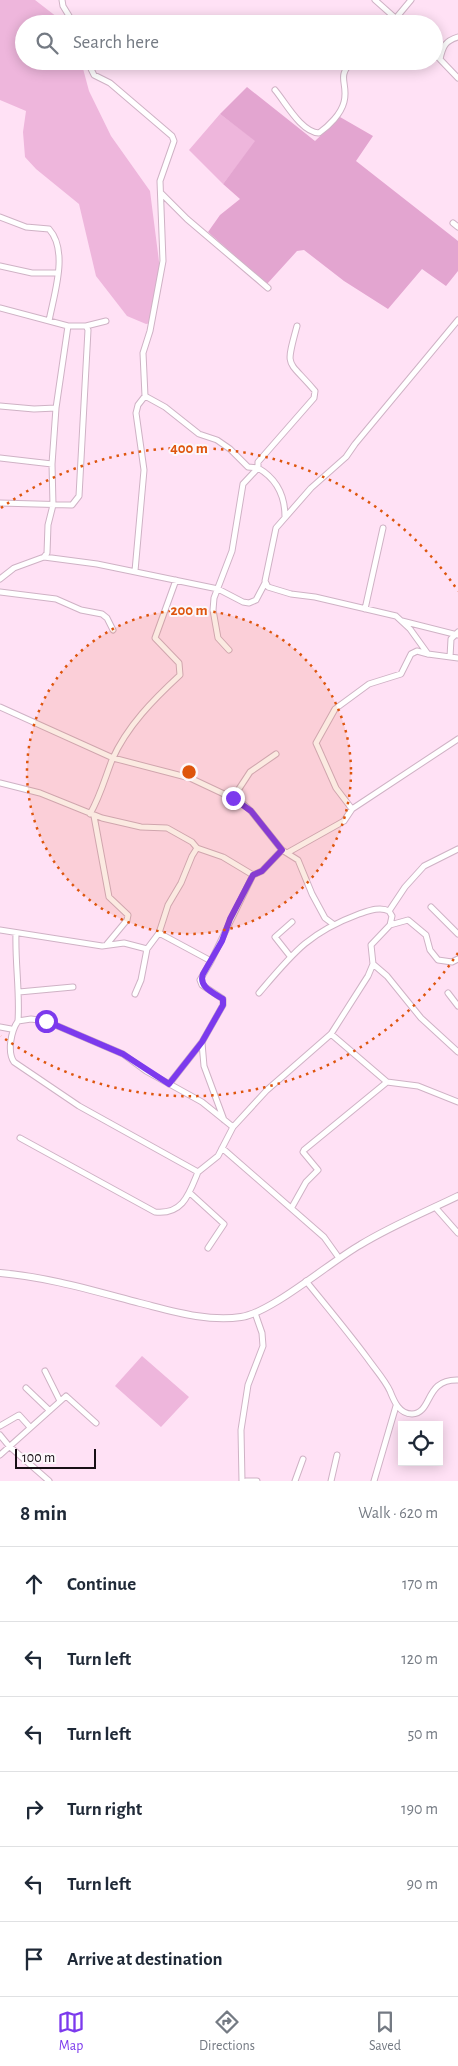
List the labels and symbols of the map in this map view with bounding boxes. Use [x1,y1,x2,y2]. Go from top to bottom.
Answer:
text: 400 m [170,441,208,456]
text: 200 m [170,603,208,618]
centre of rings [180,763,198,781]
route end [222,787,245,810]
route start [35,1010,58,1033]
scale bar [15,1446,96,1469]

